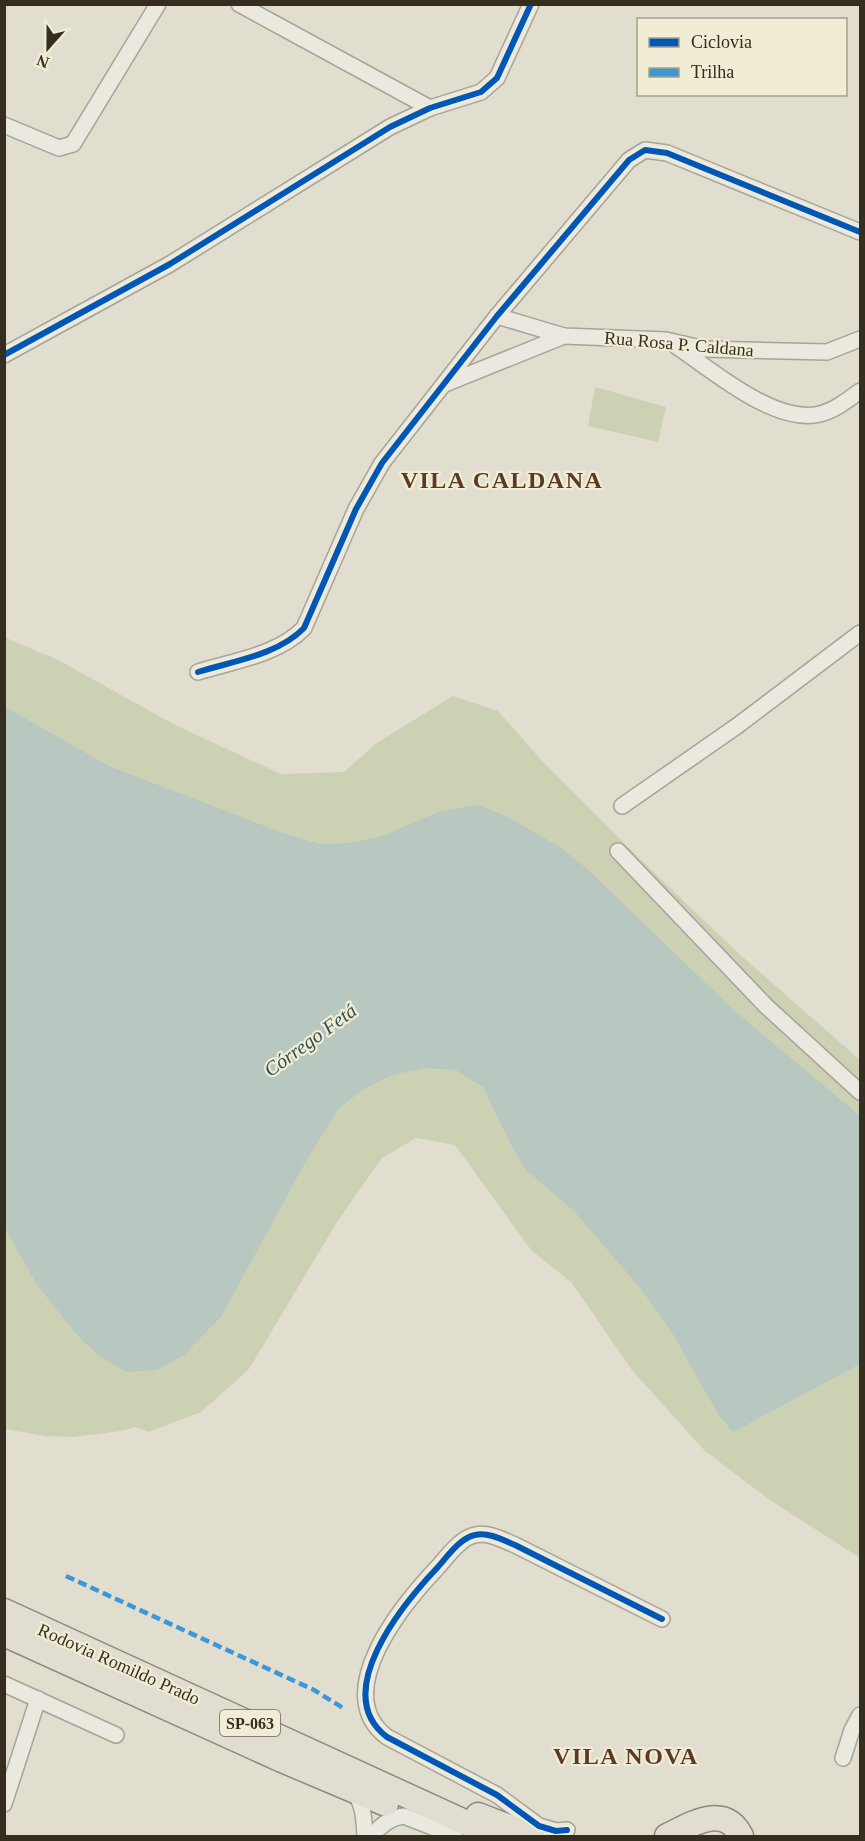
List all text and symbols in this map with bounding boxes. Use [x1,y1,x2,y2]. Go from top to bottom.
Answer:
north arrow [18,18,78,78]
legend [637,18,847,96]
text: Ciclovia [691,32,752,52]
text: N [34,51,51,72]
text: Trilha [691,62,734,82]
street label: Rua Rosa P. Caldana [603,328,755,360]
district label: VILA CALDANA [401,467,603,493]
water label: Córrego Fetá [260,999,361,1082]
street label: Rodovia Romildo Prado [35,1619,203,1709]
road number: SP-063 [220,1710,280,1736]
district label: VILA NOVA [553,1743,699,1769]

